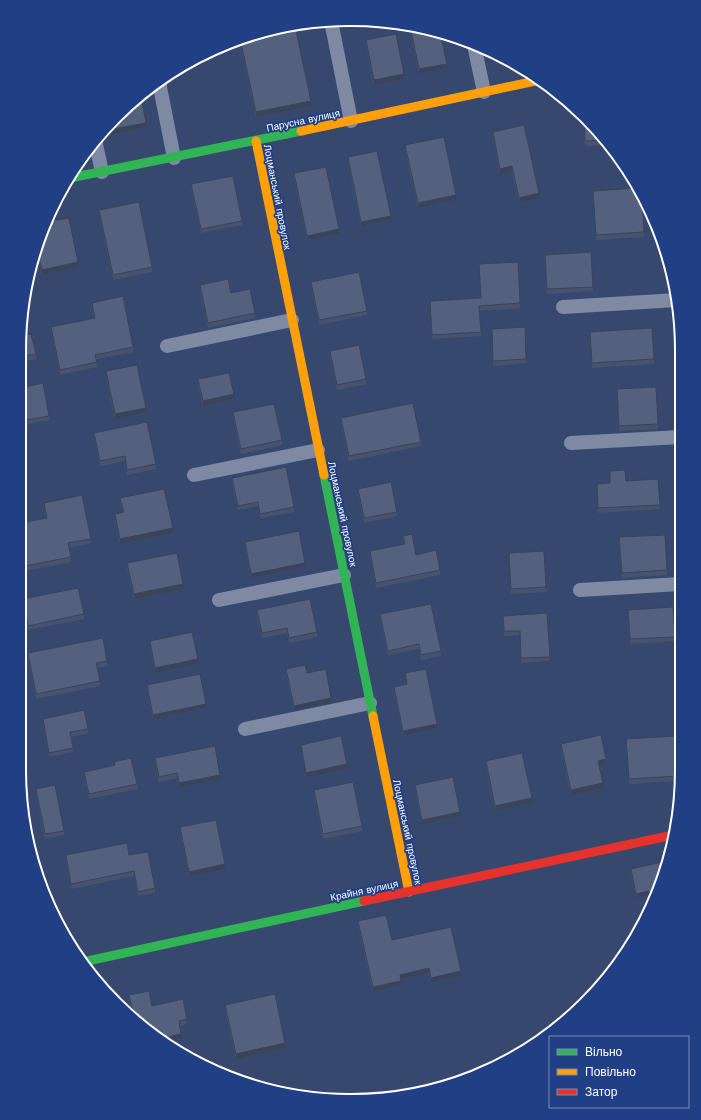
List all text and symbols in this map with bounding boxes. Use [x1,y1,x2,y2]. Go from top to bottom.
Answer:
street label: Парусна вулиця [265,107,341,134]
street label: Лоцманський провулок [262,143,293,251]
street label: Лоцманський провулок [326,460,359,568]
street label: Лоцманський провулок [391,778,424,886]
street label: Крайня вулиця [329,878,399,903]
legend [549,1036,689,1108]
text: Вільно [585,1045,623,1059]
text: Повільно [585,1065,636,1079]
text: Затор [585,1085,618,1099]

